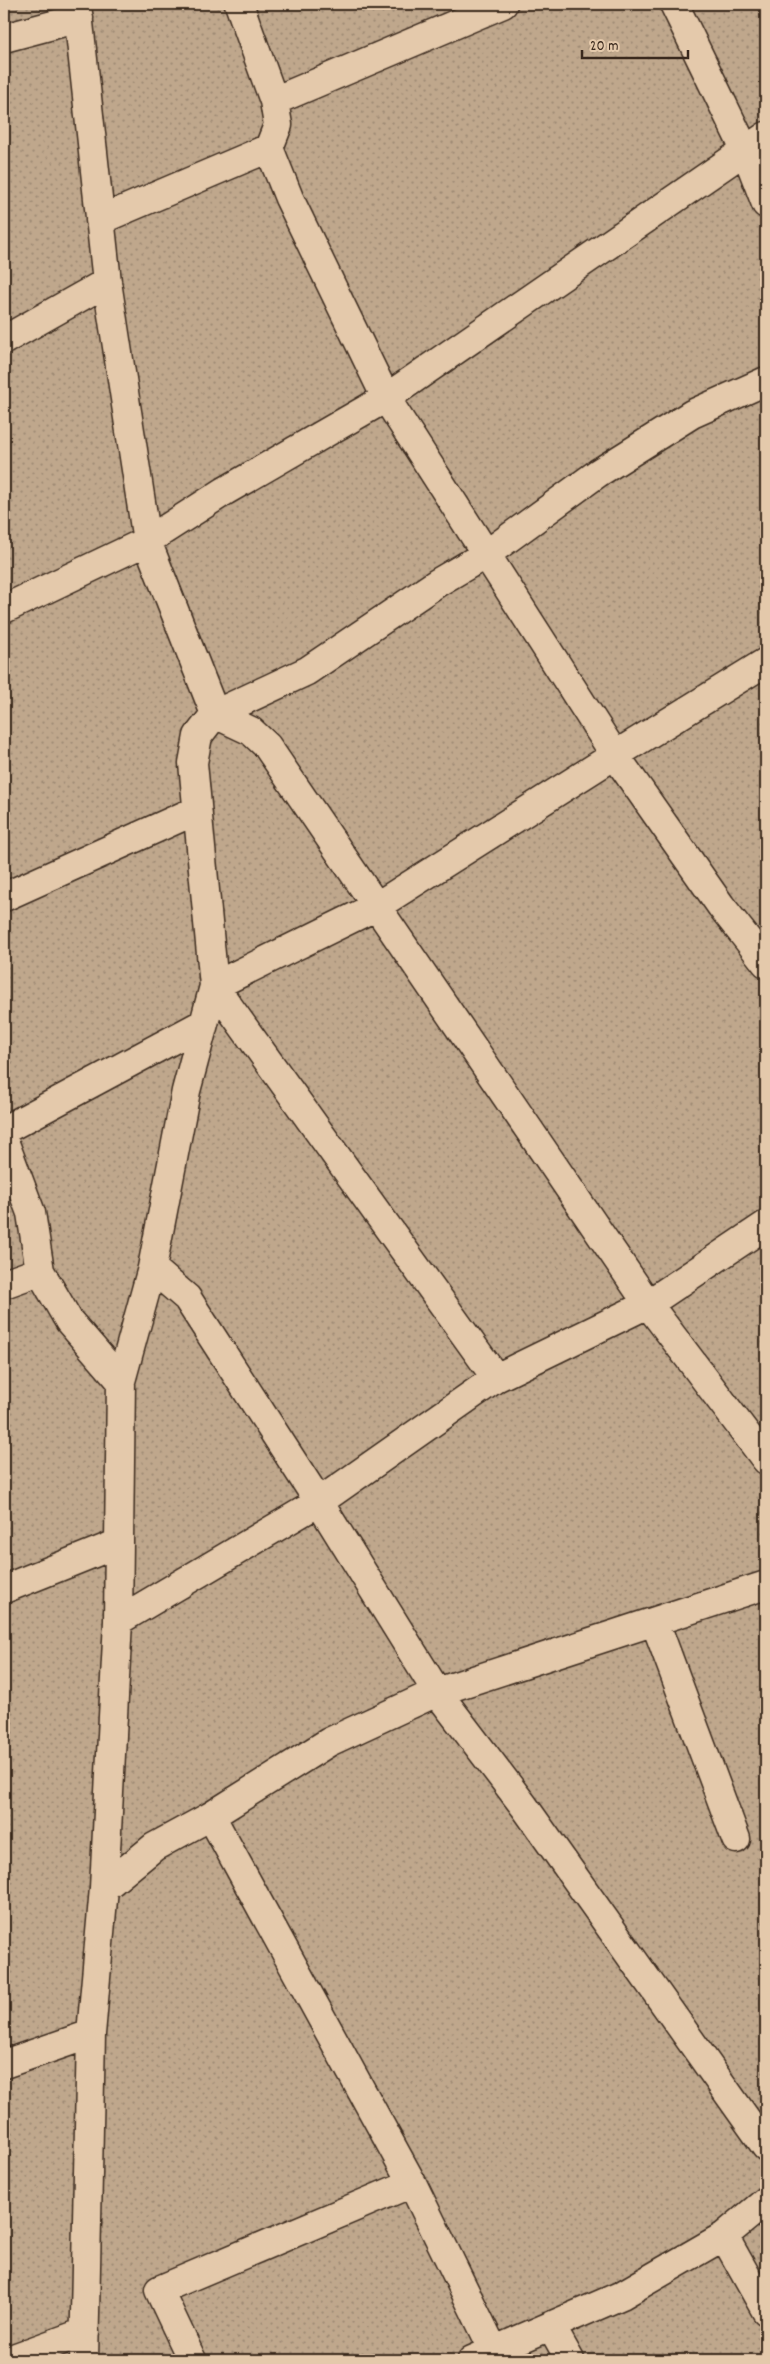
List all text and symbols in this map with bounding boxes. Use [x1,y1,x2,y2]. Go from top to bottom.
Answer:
scale bar [582,28,689,60]
text: 20 m [590,36,618,58]

